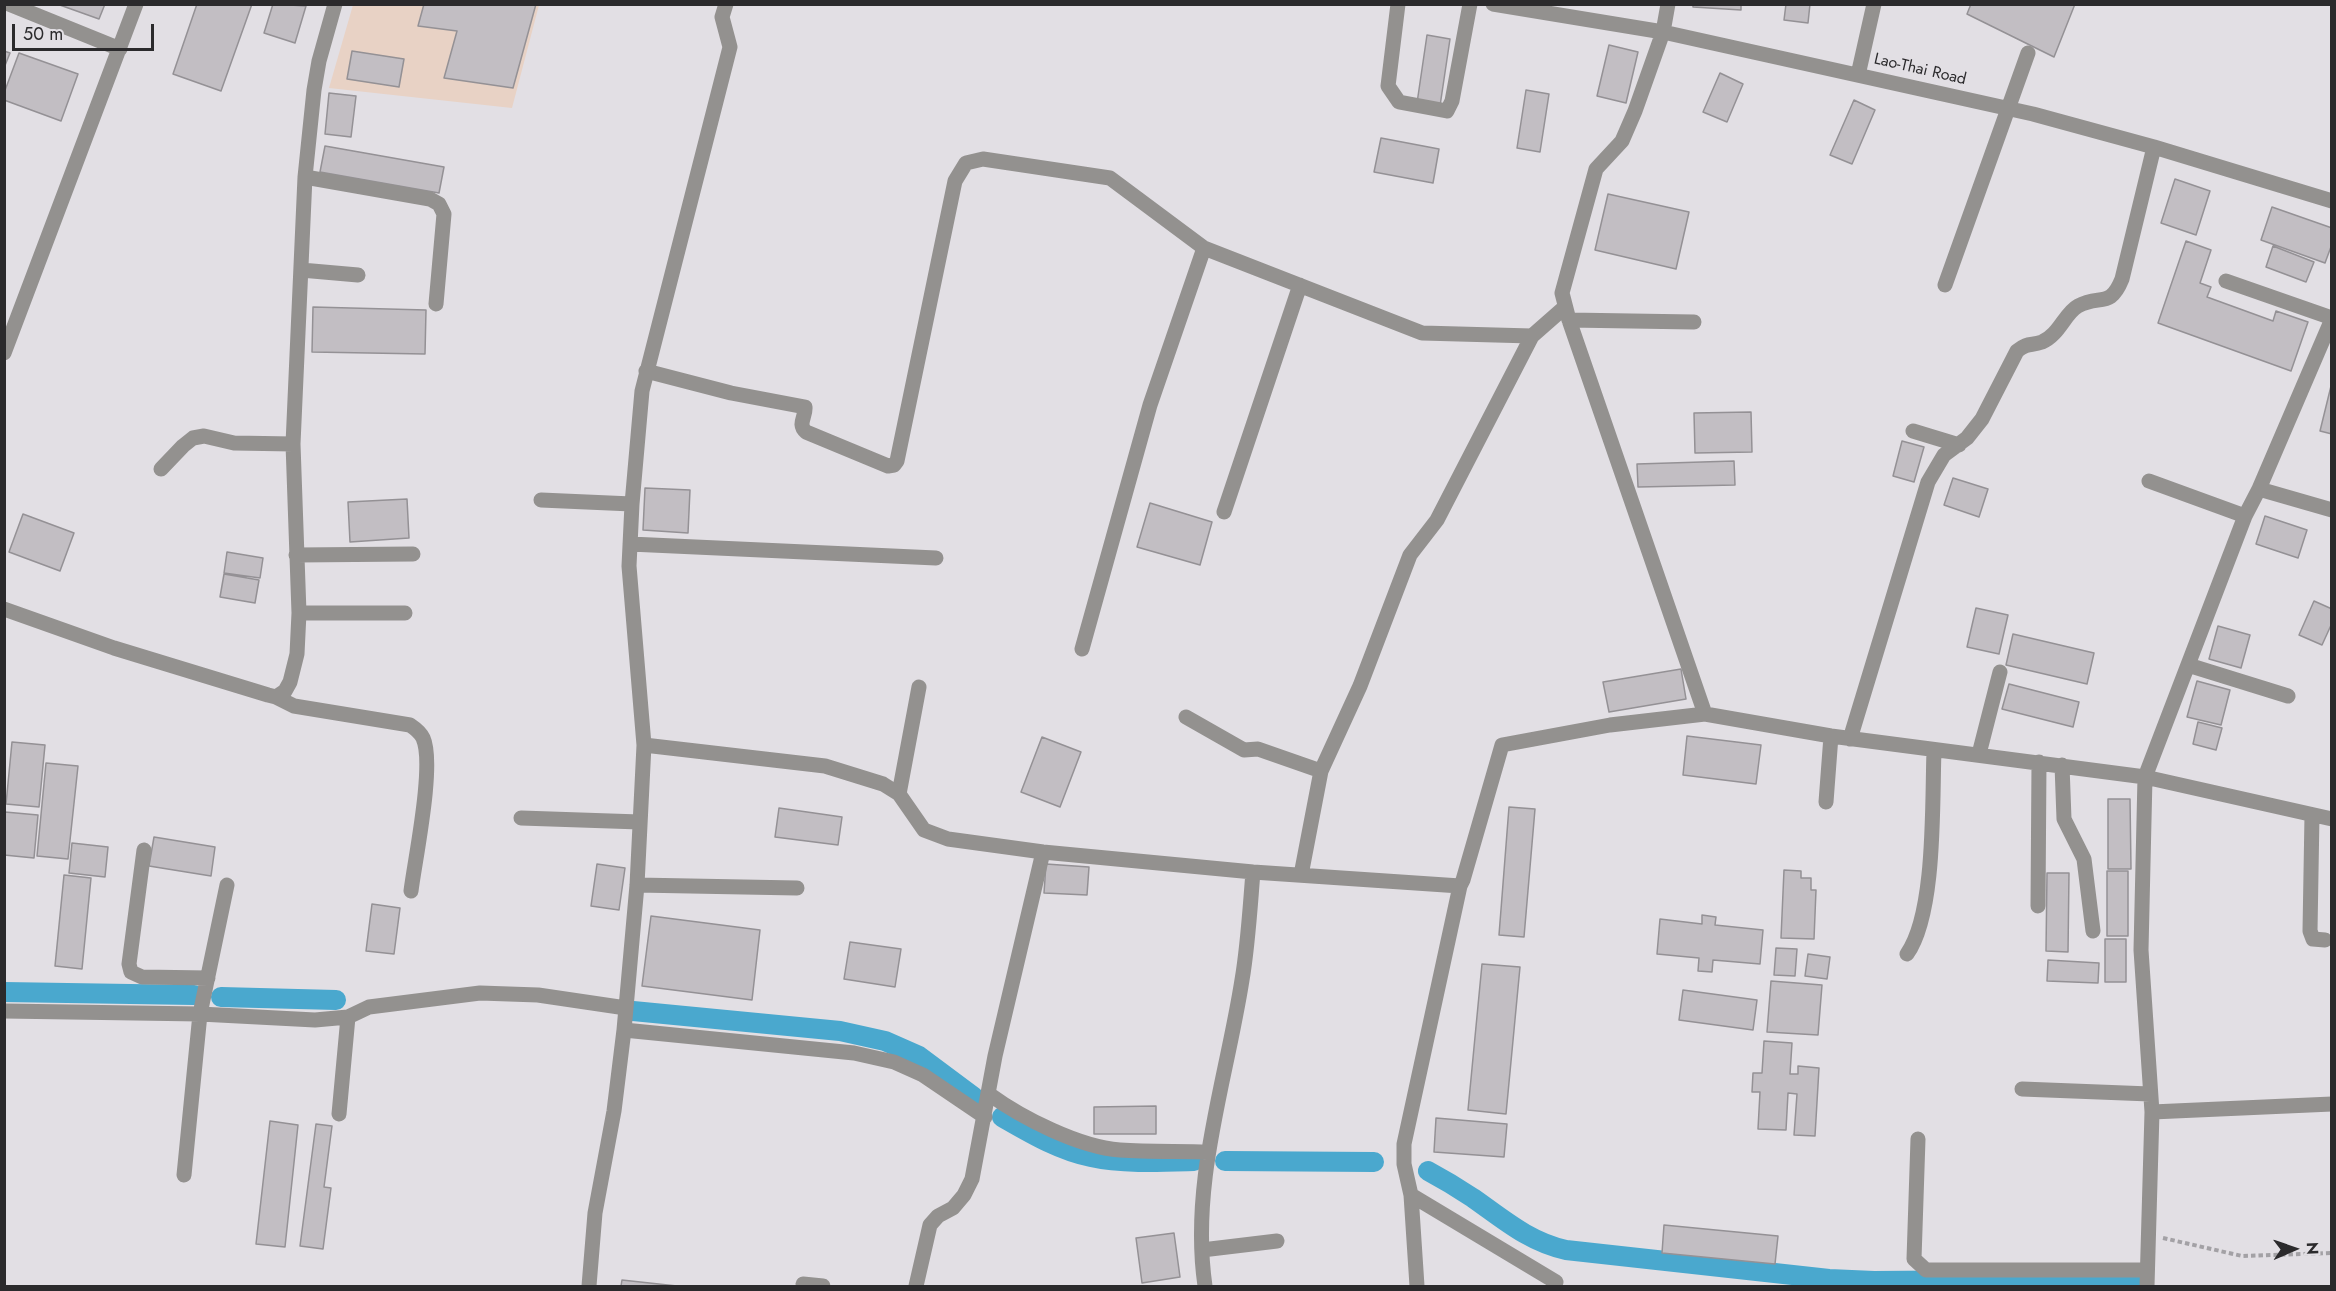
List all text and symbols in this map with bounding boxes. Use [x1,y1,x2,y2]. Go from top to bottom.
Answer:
scale bar [15,12,158,50]
text: 50 m [23,21,63,47]
street label: Lao-Thai Road [1872,50,1968,90]
north arrow [2264,1219,2324,1279]
text: N [2301,1242,2324,1255]

